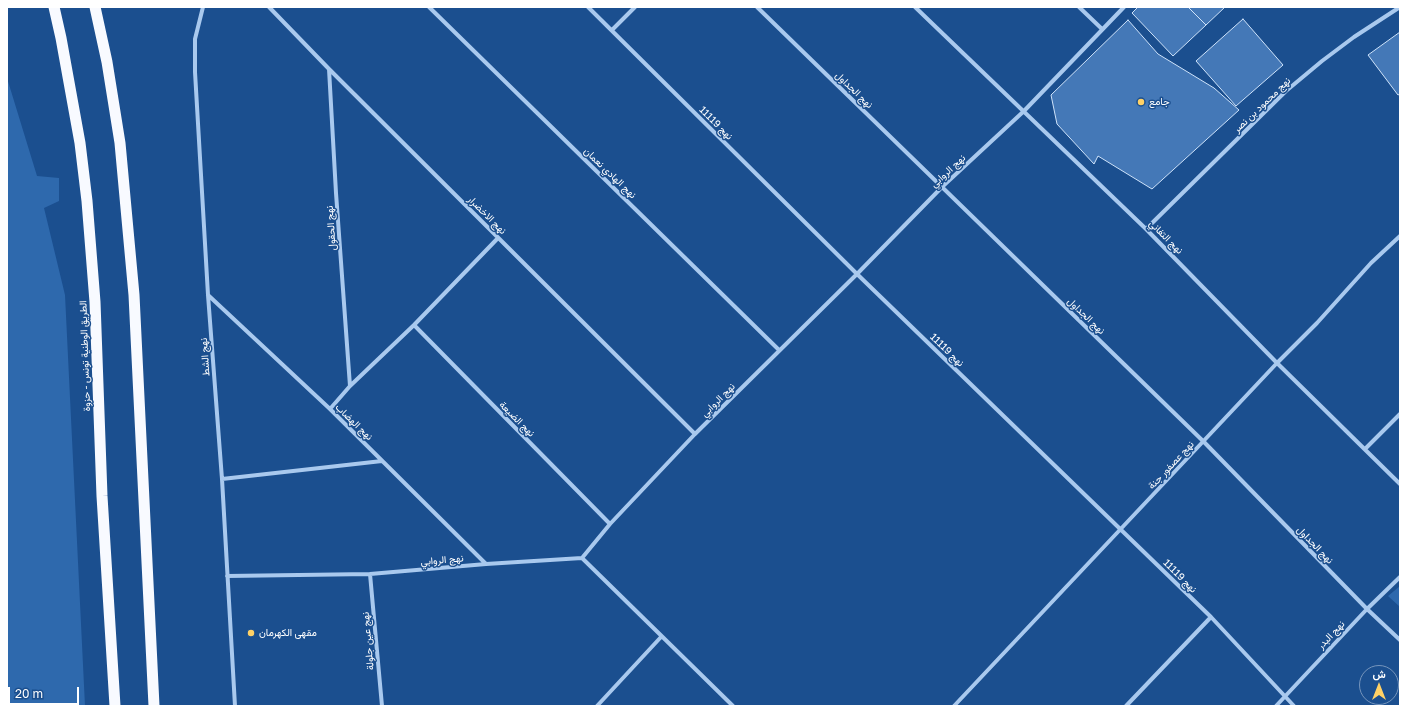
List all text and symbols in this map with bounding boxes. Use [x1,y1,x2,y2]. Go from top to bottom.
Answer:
street label: نهج الجداول [833,69,875,111]
street label: نهج محمود بن نصر [1231,75,1293,135]
place label: جامع [1149,96,1170,108]
marker: جامع [1136,97,1146,107]
street label: نهج 11119 [697,104,735,142]
street label: نهج الهادي نعمان [581,145,639,201]
street label: نهج الروابي [928,152,968,190]
street label: نهج الاخضرار [465,193,509,237]
street label: نهج الحقول [323,205,339,251]
street label: نهج التفاني [1147,218,1185,256]
street label: نهج الجداول [1065,295,1107,337]
street label: الطريق الوطنية تونس - حزوة [77,300,93,412]
street label: نهج 11119 [927,331,967,369]
street label: نهج الشط [198,337,212,377]
street label: نهج الروابي [698,380,738,420]
street label: نهج الضيعة [497,399,537,439]
street label: نهج الهضاب [333,401,375,443]
street label: نهج عصفور جنة [1146,438,1196,492]
street label: نهج الجداول [1294,524,1336,566]
street label: نهج الروابي [420,552,464,568]
street label: نهج 11119 [1161,557,1199,595]
street label: نهج عين جلولة [359,611,377,671]
street label: نهج البدر [1315,618,1347,652]
place label: مقهى الكهرمان [259,627,317,639]
marker: مقهى الكهرمان [246,628,256,638]
north arrow [1359,665,1399,705]
text: ش [1372,667,1386,680]
scale bar [10,679,81,705]
text: 20 m [15,686,43,701]

